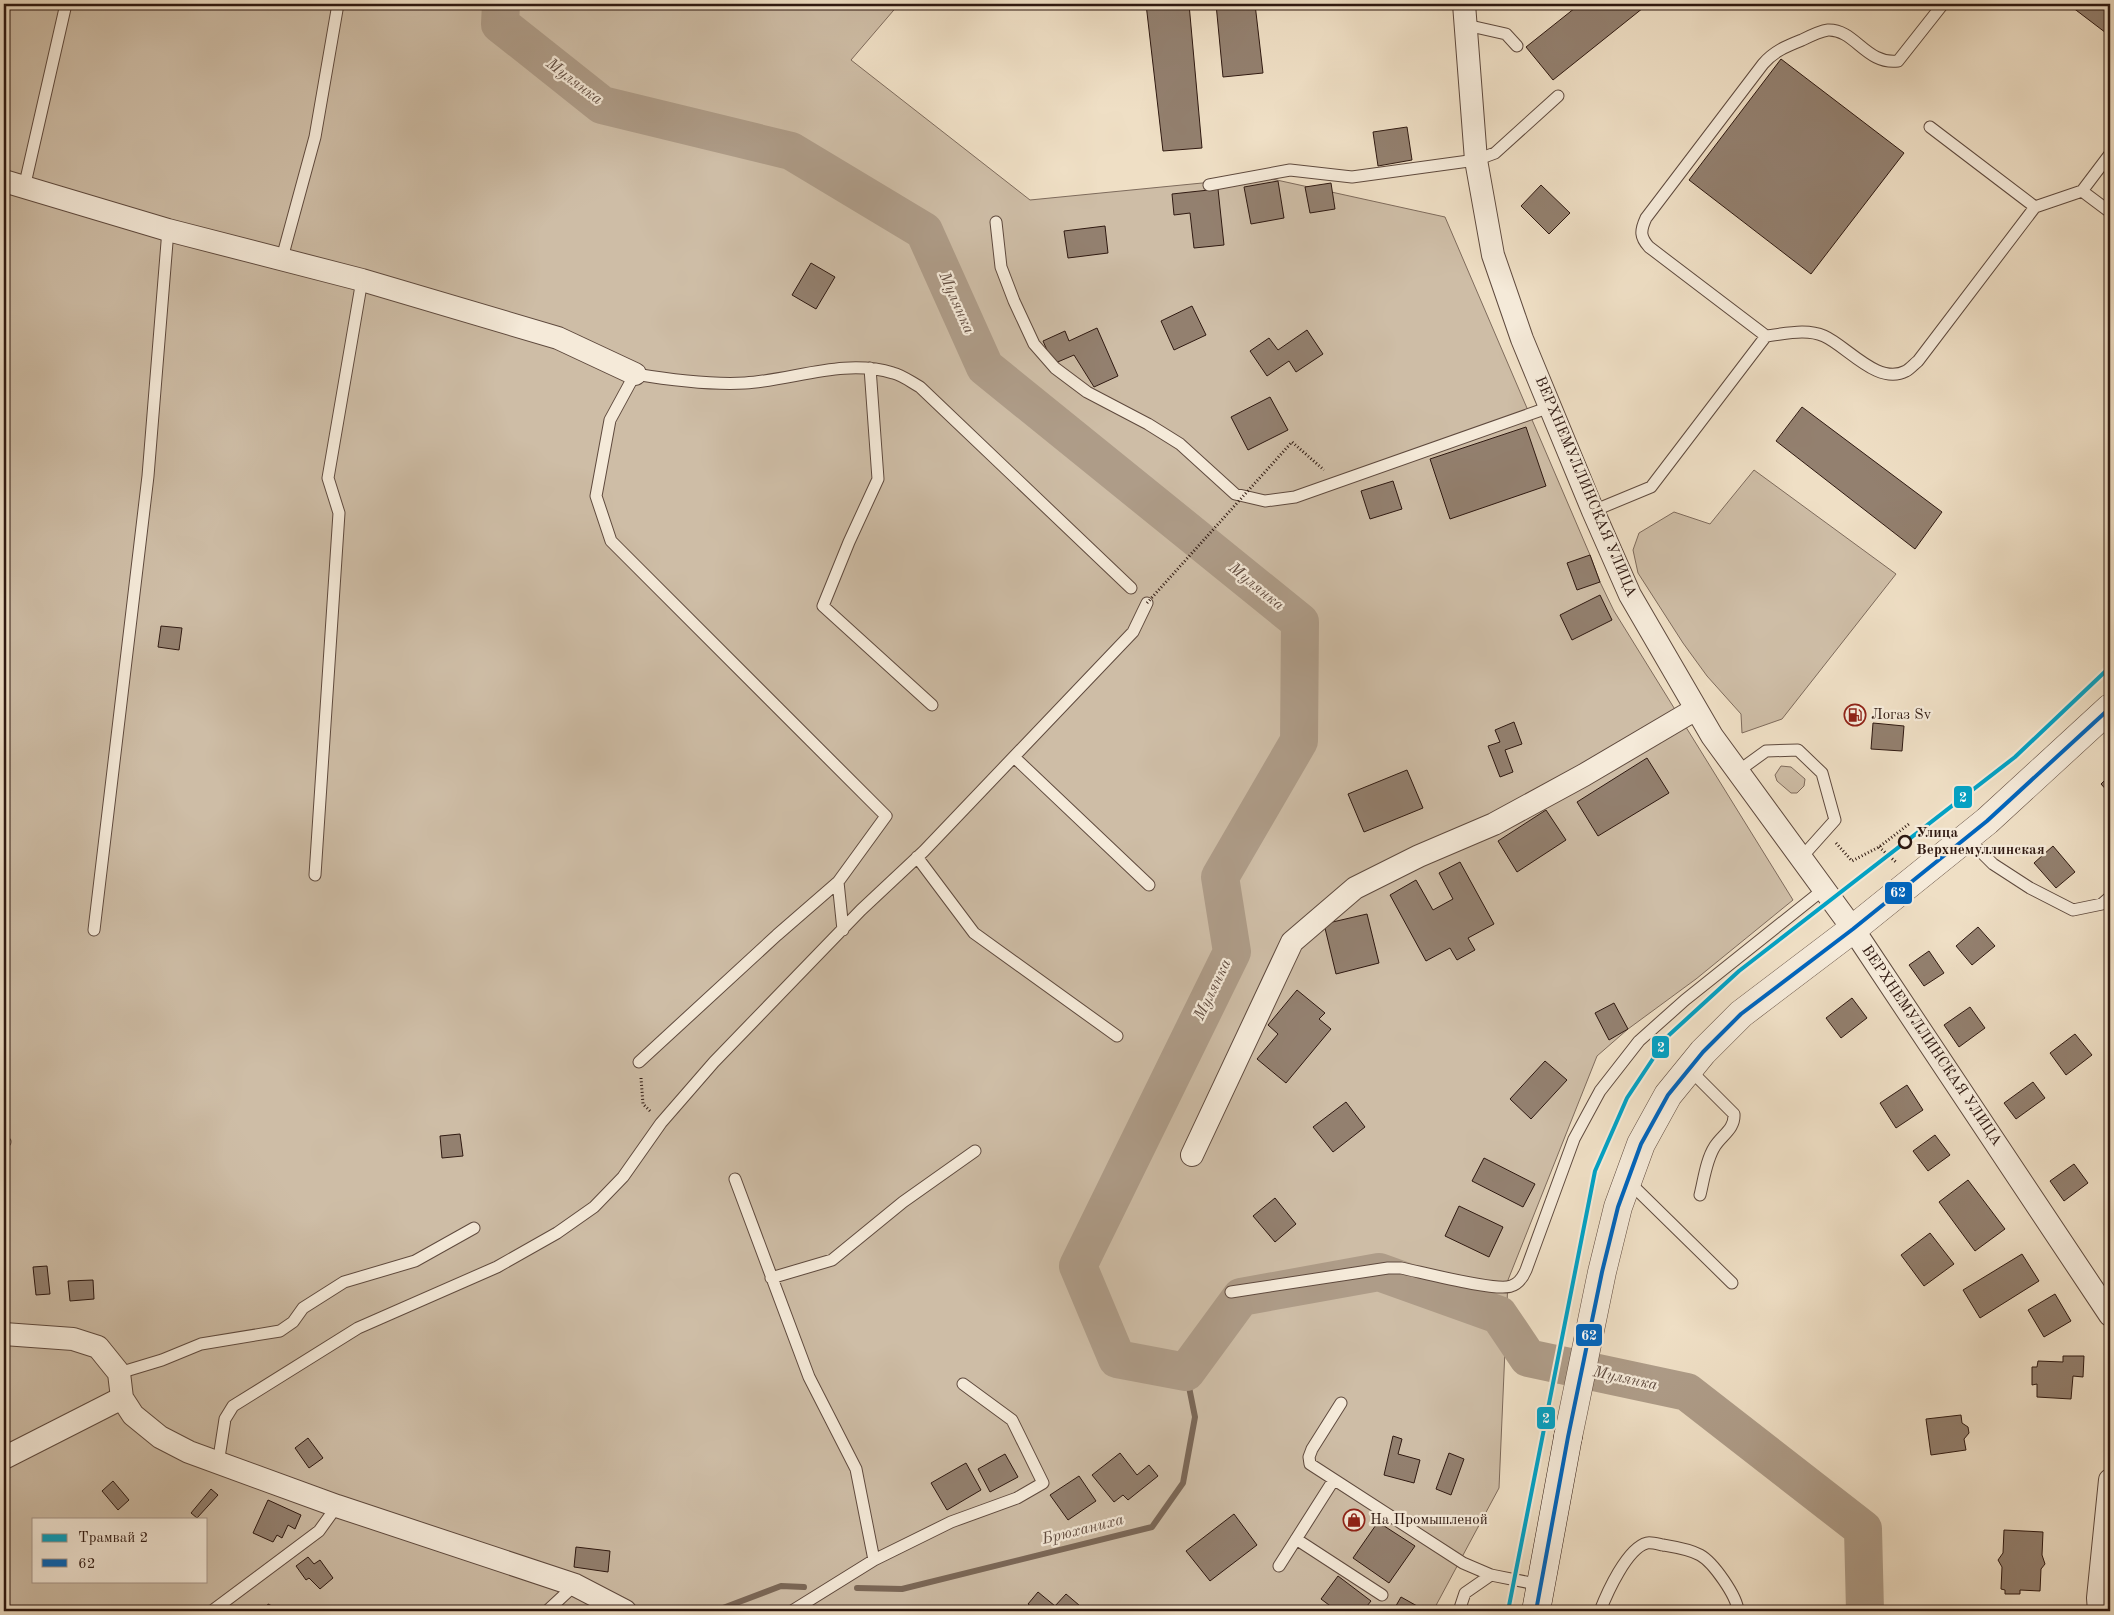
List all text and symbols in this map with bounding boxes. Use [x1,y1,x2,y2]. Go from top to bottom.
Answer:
water label: Мулянка [542,55,605,108]
water label: Мулянка [935,269,977,337]
street label: ВЕРХНЕМУЛЛИНСКАЯ УЛИЦА [1532,374,1639,600]
water label: Мулянка [1225,559,1287,614]
fuel station icon: Логаз Sv [1843,703,1867,727]
place label: Логаз Sv [1871,708,1932,723]
line badge: 2 [1953,785,1973,809]
text: 2 [1959,791,1967,805]
place label: Улица Верхнемуллинская [1916,826,2045,858]
marker: Улица Верхнемуллинская [1898,835,1912,849]
line badge: 62 [1884,881,1913,905]
text: 62 [1890,886,1906,900]
street label: ВЕРХНЕМУЛЛИНСКАЯ УЛИЦА [1858,943,2004,1149]
water label: Мулянка [1191,956,1235,1024]
line badge: 2 [1651,1035,1670,1059]
text: 2 [1657,1041,1665,1055]
line badge: 62 [1575,1323,1603,1347]
text: 62 [1581,1329,1597,1343]
water label: Мулянка [1590,1364,1659,1394]
line badge: 2 [1536,1406,1556,1430]
text: 2 [1542,1412,1550,1426]
shop icon: На Промышленой [1342,1508,1366,1532]
water label: Брюханиха [1040,1512,1126,1548]
place label: На Промышленой [1370,1513,1488,1528]
legend [32,1518,208,1582]
text: Трамвай 2 [78,1531,148,1546]
text: 62 [78,1557,95,1572]

